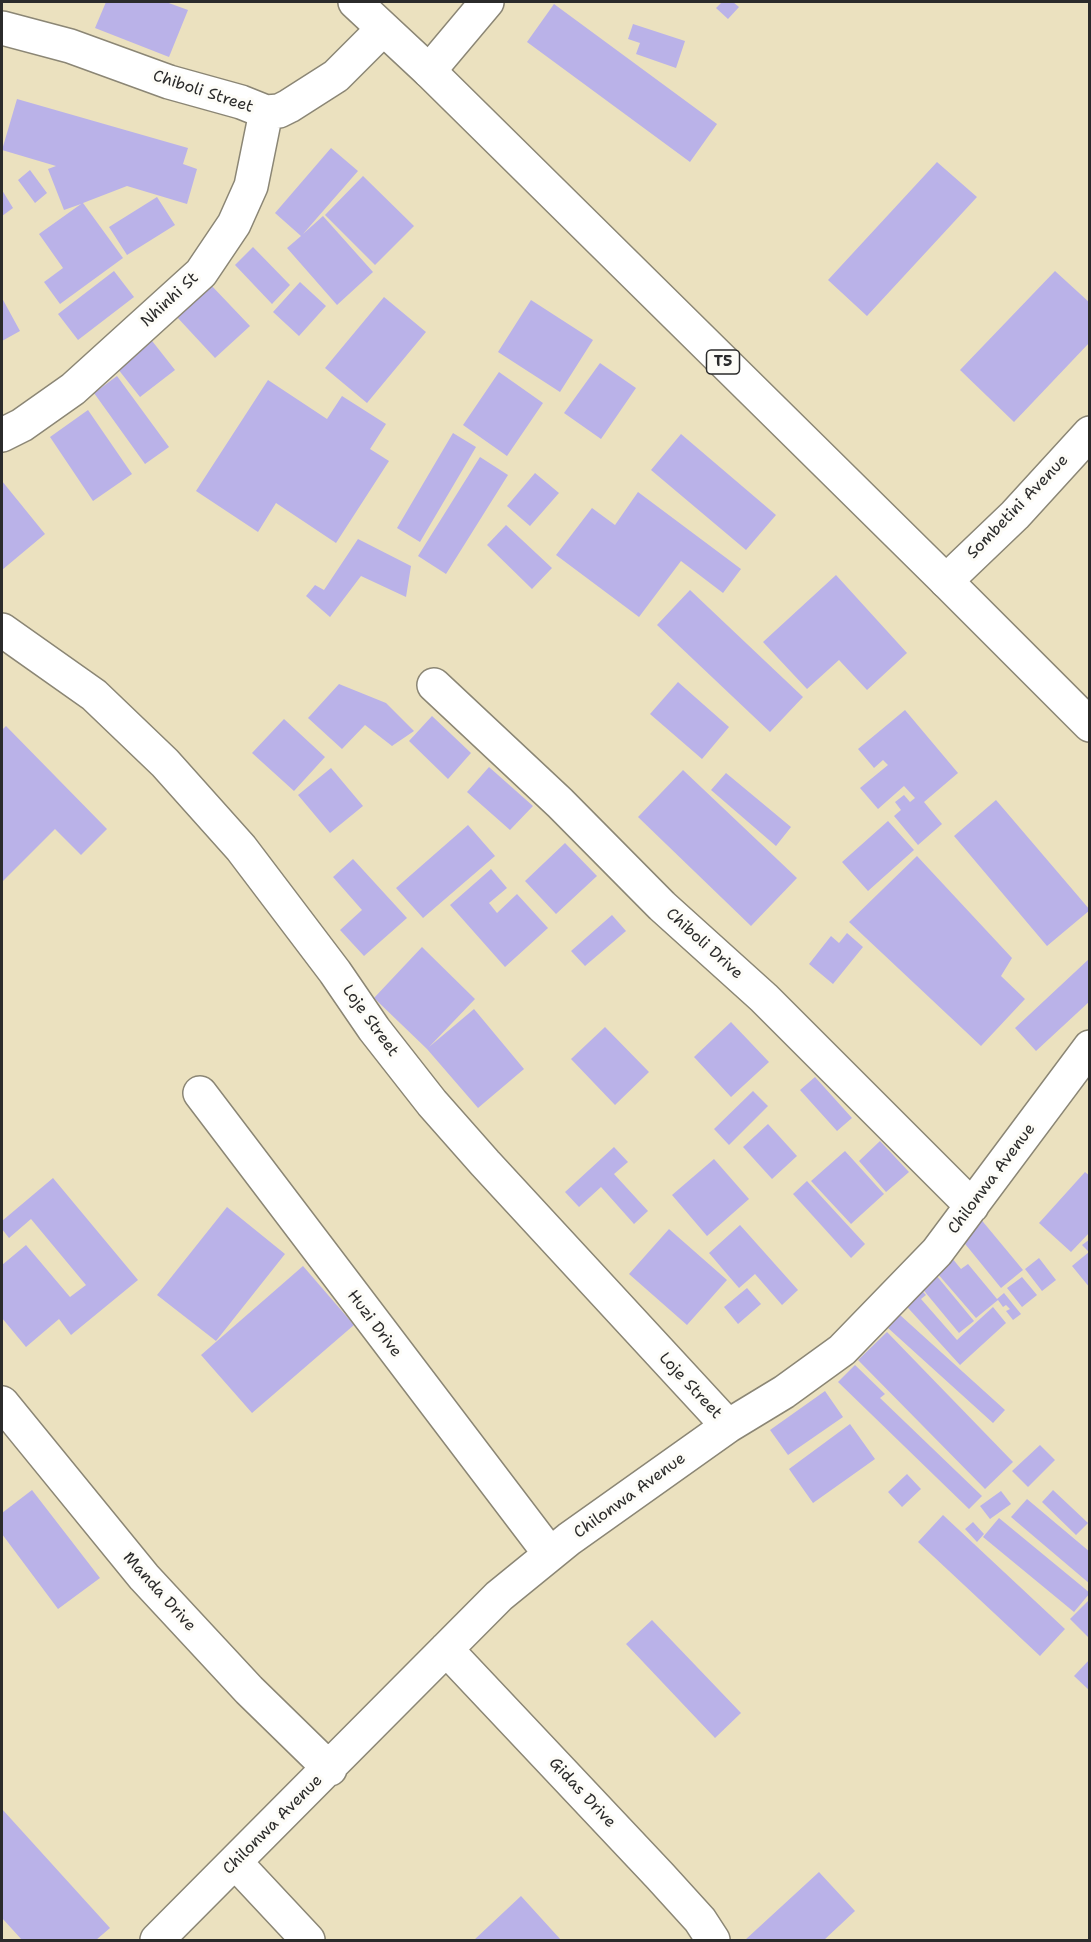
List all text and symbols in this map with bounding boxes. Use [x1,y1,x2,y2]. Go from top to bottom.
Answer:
street label: Chiboli Street [150,67,256,117]
street label: Nhinhi St [137,269,203,331]
road number: T5 [706,350,740,374]
street label: Sombetini Avenue [963,451,1073,563]
street label: Chiboli Drive [662,904,746,984]
street label: Loje Street [338,982,402,1060]
street label: Chilonwa Avenue [944,1120,1040,1238]
street label: Huzi Drive [343,1287,405,1361]
street label: Loje Street [654,1349,726,1423]
street label: Chilonwa Avenue [571,1449,689,1543]
street label: Manda Drive [118,1548,200,1636]
street label: Gidas Drive [545,1754,619,1832]
street label: Chilonwa Avenue [219,1771,327,1879]

